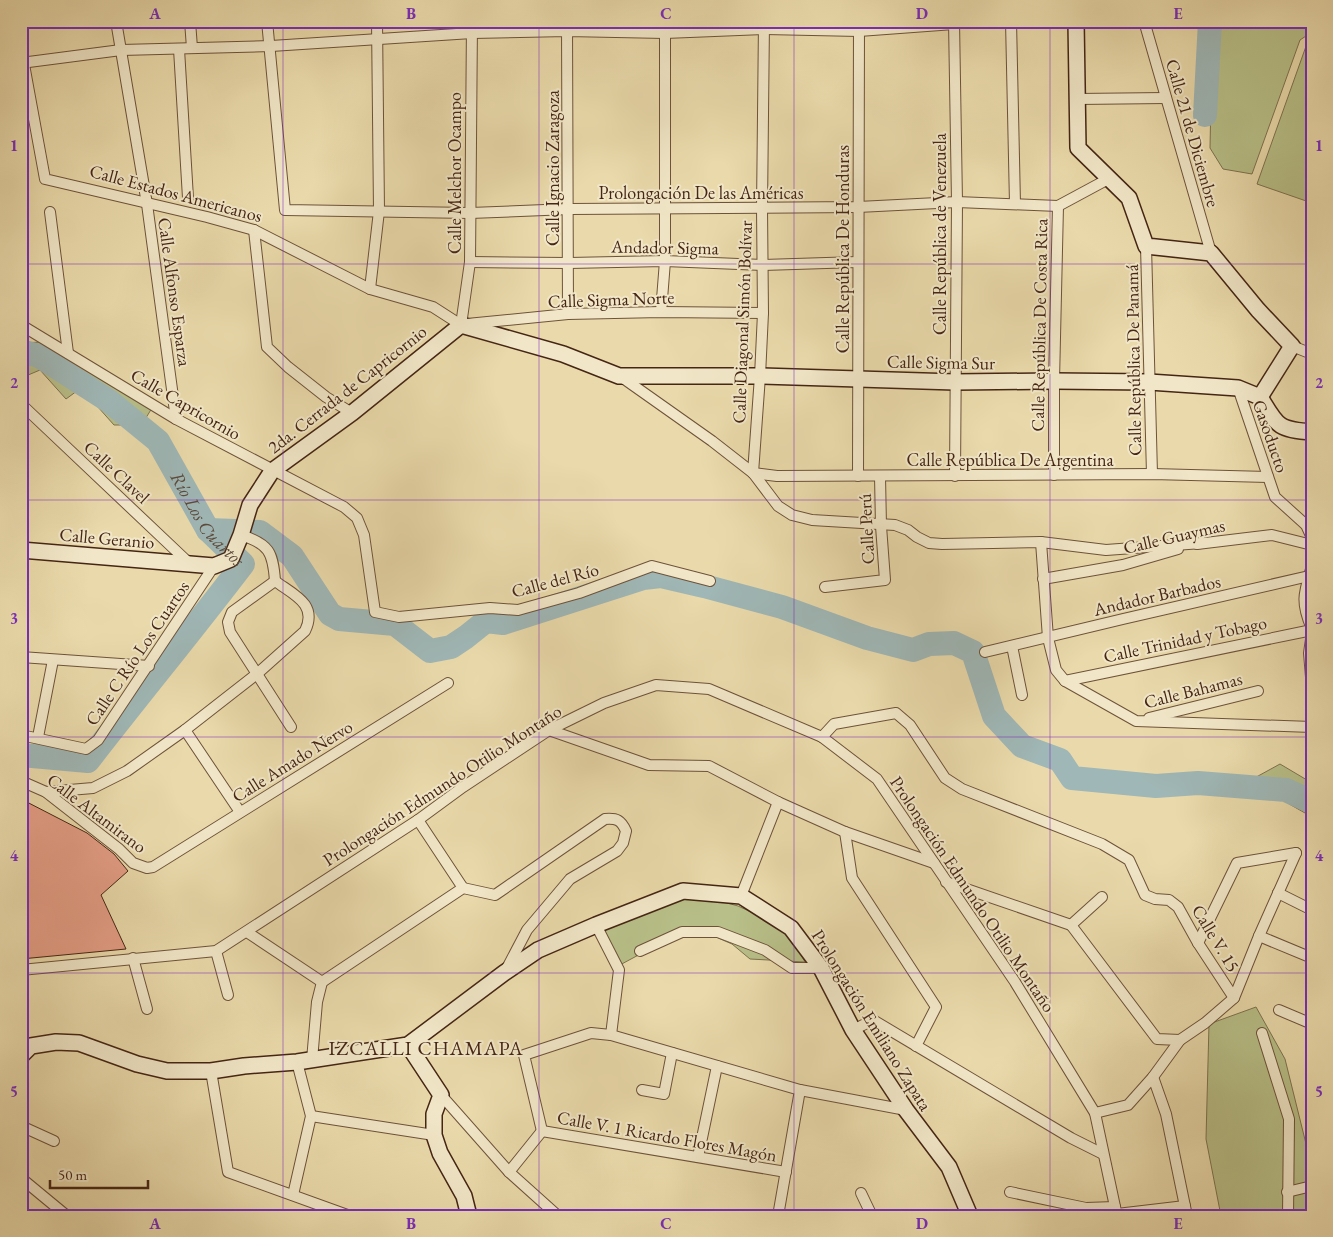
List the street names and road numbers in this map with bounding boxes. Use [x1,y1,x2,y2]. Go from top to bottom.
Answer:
street label: Calle 21 de Diciembre [1161,56,1225,210]
street label: Calle Ignacio Zaragoza [541,89,564,246]
street label: Calle Melchor Ocampo [443,92,466,254]
street label: Calle República de Venezuela [928,132,951,335]
street label: Calle República De Honduras [831,145,854,353]
street label: Calle Estados Americanos [87,159,265,227]
street label: Prolongación De las Américas [598,181,804,204]
street label: Calle Alfonso Esparza [153,216,197,369]
street label: Calle República De Costa Rica [1026,217,1052,432]
street label: Calle Diagonal Simón Bolívar [727,220,757,424]
street label: Andador Sigma [610,235,720,259]
street label: Calle República De Panamá [1120,263,1146,456]
street label: Calle Sigma Norte [547,285,675,313]
street label: 2da. Cerrada de Capricornio [263,320,431,458]
street label: Calle Sigma Sur [887,350,995,374]
street label: Calle Capricornio [127,363,245,445]
street label: Gasoducto [1248,397,1294,476]
street label: Calle Clavel [79,436,155,508]
street label: Calle República De Argentina [906,448,1114,471]
street label: Calle Perú [853,493,879,565]
street label: Calle Guaymas [1121,513,1227,559]
street label: Calle Geranio [58,522,156,554]
street label: Calle del Río [509,557,601,603]
street label: Andador Barbados [1090,569,1223,621]
street label: Calle C Río Los Cuartos [80,576,194,730]
street label: Calle Trinidad y Tobago [1101,610,1269,668]
street label: Calle Bahamas [1141,667,1245,713]
street label: Prolongación Edmundo Otilio Montaño [318,699,566,871]
street label: Calle Amado Nervo [227,715,357,807]
street label: Calle Altamirano [43,768,151,858]
street label: Prolongación Edmundo Otilio Montaño [885,771,1061,1017]
street label: Calle V. 15 [1187,900,1245,976]
street label: Prolongación Emiliano Zapata [807,925,938,1116]
street label: Calle V. 1 Ricardo Flores Magón [555,1105,779,1167]

